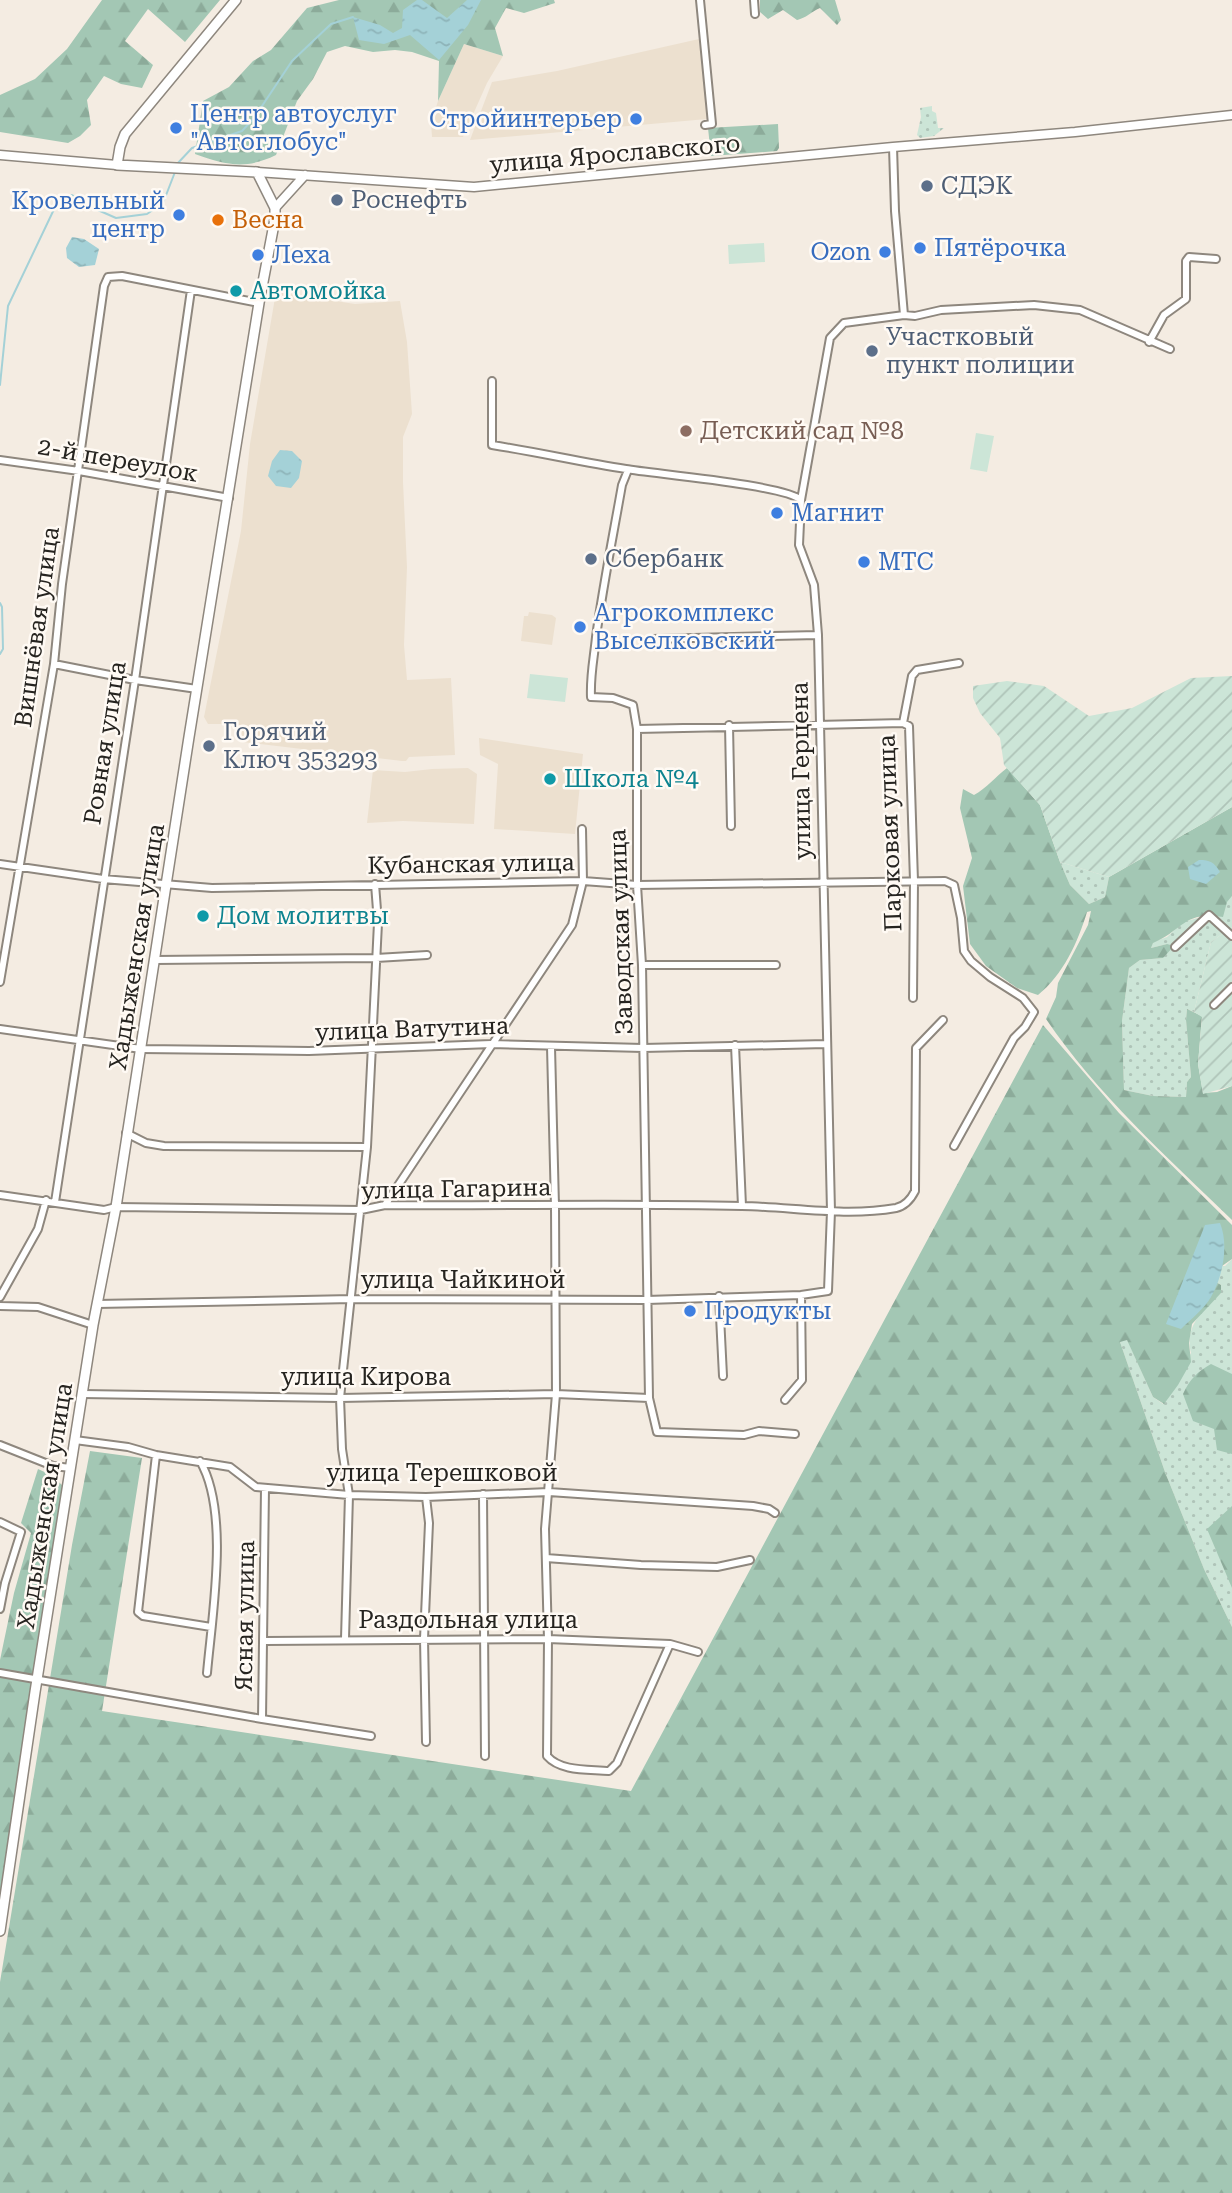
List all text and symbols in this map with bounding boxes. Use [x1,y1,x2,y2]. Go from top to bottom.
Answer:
place label: Центр автоуслуг "Автоглобус" [190,100,397,156]
place label: Стройинтерьер [429,105,622,133]
marker: Стройинтерьер [628,111,644,127]
marker: Центр автоуслуг "Автоглобус" [168,120,184,136]
street label: улица Ярославского [489,129,741,179]
place label: СДЭК [941,172,1013,200]
marker: СДЭК [919,178,935,194]
place label: Роснефть [351,186,467,214]
place label: Кровельный центр [11,187,165,243]
marker: Роснефть [329,192,345,208]
place label: Весна [232,206,304,234]
marker: Кровельный центр [171,207,187,223]
marker: Весна [210,212,226,228]
place label: Пятёрочка [934,234,1066,262]
place label: Ozon [810,238,871,266]
marker: Пятёрочка [912,240,928,256]
place label: Леха [272,241,331,269]
marker: Ozon [877,244,893,260]
marker: Леха [250,247,266,263]
place label: Автомойка [250,277,386,305]
marker: Автомойка [228,283,244,299]
place label: Участковый пункт полиции [886,323,1075,379]
marker: Участковый пункт полиции [864,343,880,359]
place label: Детский сад №8 [700,417,904,445]
marker: Детский сад №8 [678,423,694,439]
street label: 2-й переулок [36,432,200,488]
place label: Магнит [791,499,884,527]
marker: Магнит [769,505,785,521]
street label: Вишнёвая улица [9,525,65,729]
place label: Сбербанк [605,545,724,573]
place label: МТС [878,548,934,576]
marker: Сбербанк [583,551,599,567]
marker: МТС [856,554,872,570]
place label: Агрокомплекс Выселковский [594,599,775,655]
marker: Агрокомплекс Выселковский [572,619,588,635]
street label: Ровная улица [78,659,132,827]
street label: улица Герцена [785,682,817,860]
place label: Горячий Ключ 353293 [223,718,378,774]
street label: Парковая улица [873,734,907,932]
marker: Горячий Ключ 353293 [201,738,217,754]
place label: Школа №4 [564,765,699,793]
marker: Школа №4 [542,771,558,787]
street label: Хадыженская улица [104,822,170,1072]
street label: Заводская улица [603,828,639,1036]
street label: Кубанская улица [367,848,575,880]
place label: Дом молитвы [217,902,389,930]
marker: Дом молитвы [195,908,211,924]
street label: улица Ватутина [315,1012,509,1046]
street label: улица Гагарина [361,1173,551,1205]
street label: улица Чайкиной [361,1266,565,1294]
place label: Продукты [704,1297,831,1325]
marker: Продукты [682,1303,698,1319]
street label: улица Кирова [281,1363,451,1391]
street label: Хадыженская улица [12,1381,78,1631]
street label: улица Терешковой [326,1459,558,1487]
street label: Ясная улица [230,1540,260,1692]
street label: Раздольная улица [358,1606,578,1634]

